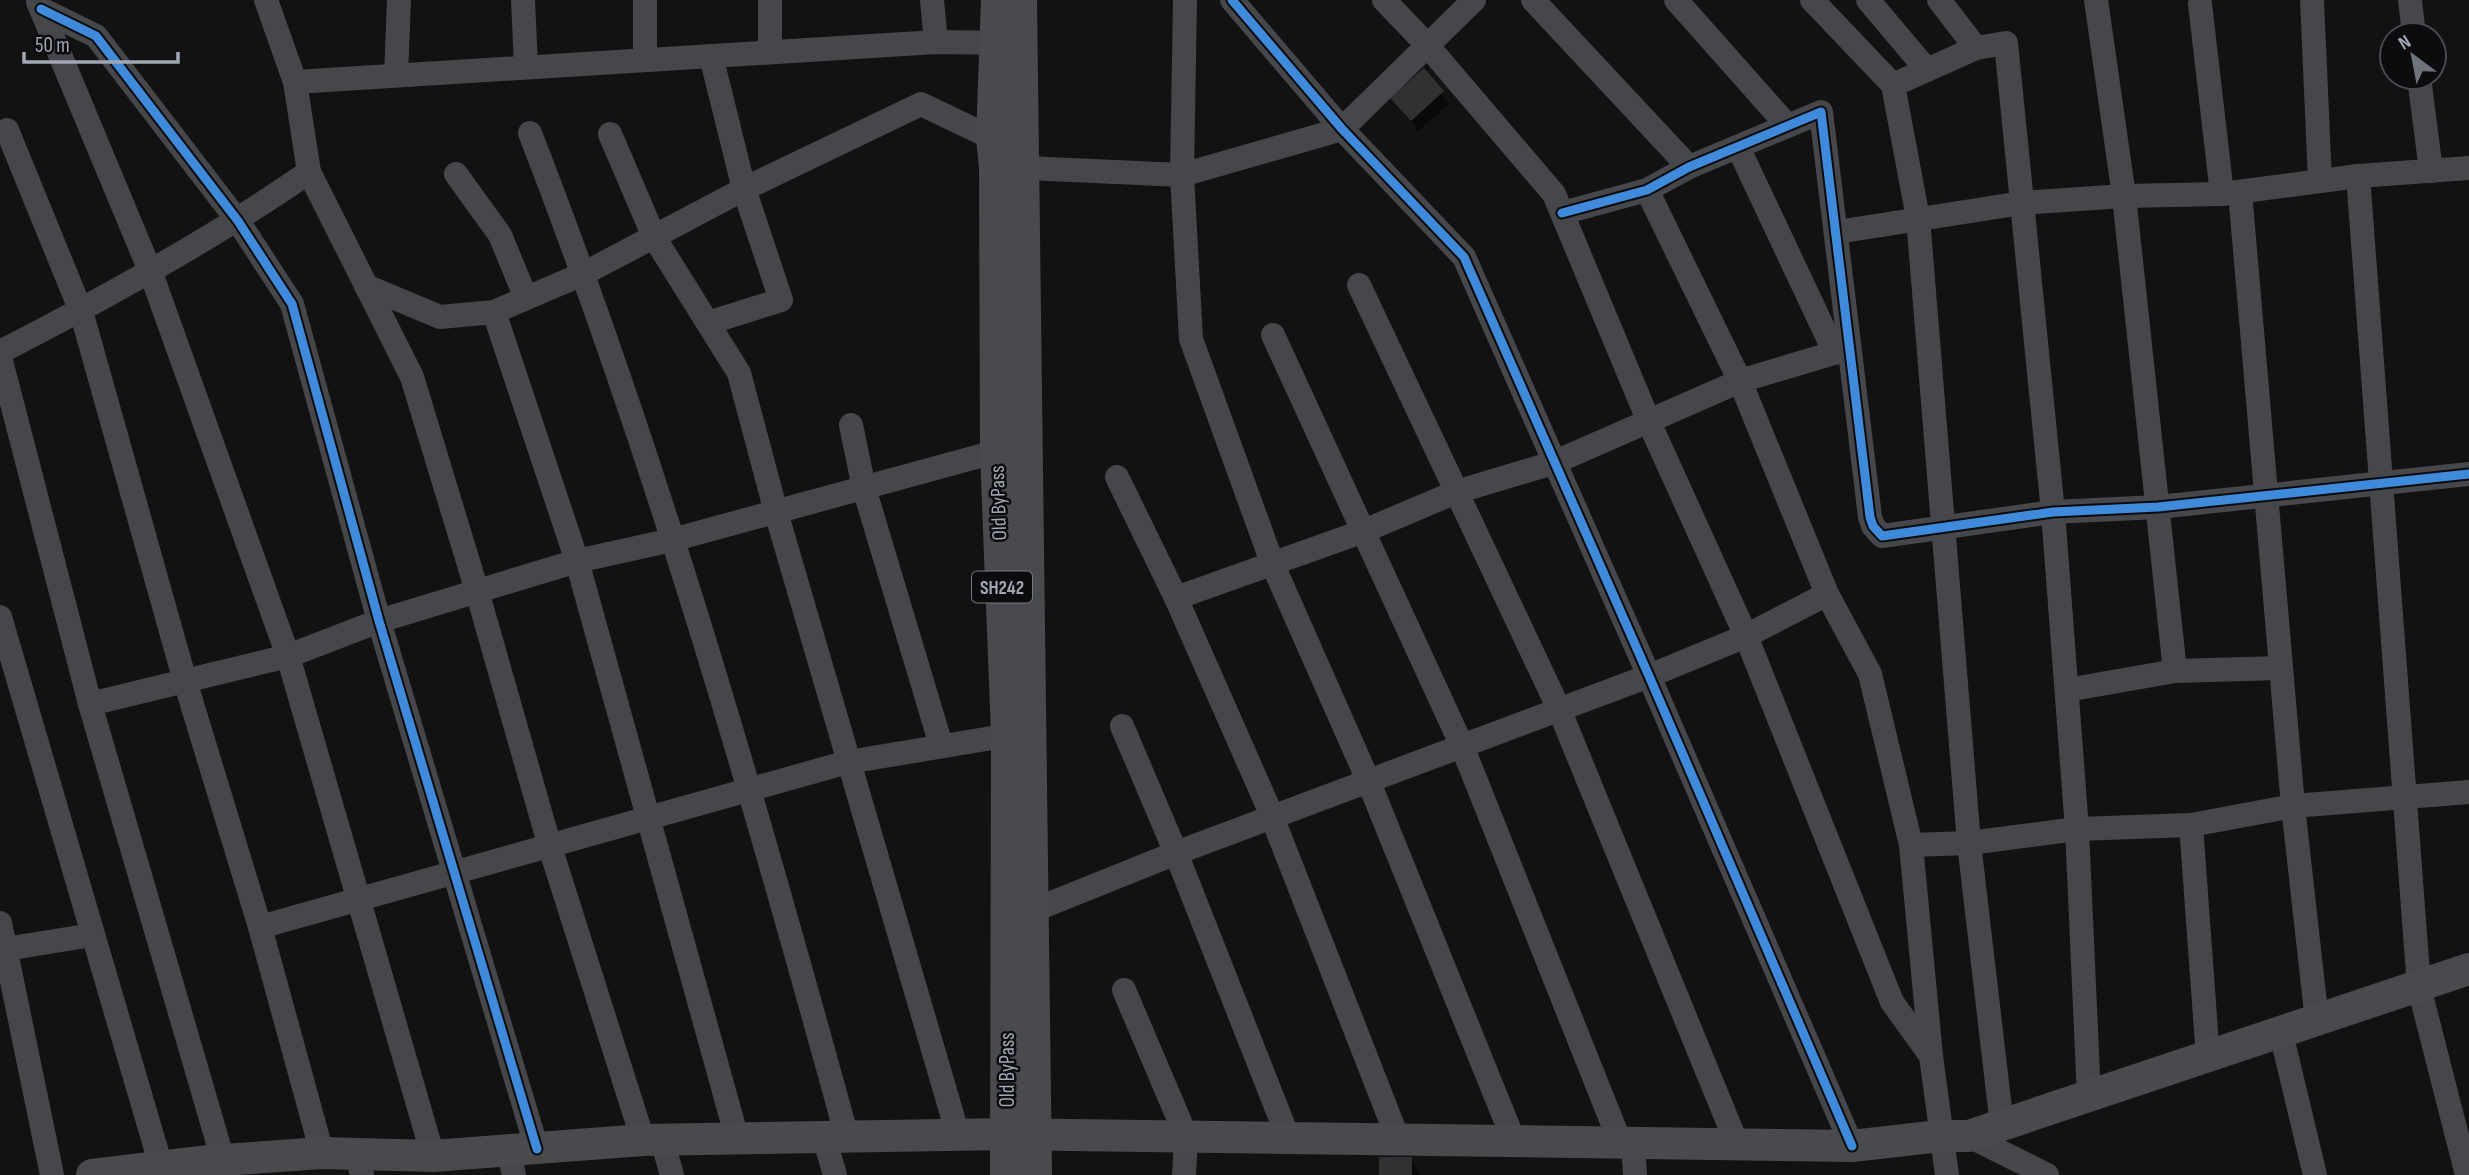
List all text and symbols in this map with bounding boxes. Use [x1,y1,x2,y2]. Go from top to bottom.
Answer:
scale bar [24,21,178,65]
north arrow [2378,21,2448,91]
text: N [2394,30,2415,55]
text: 50 m [35,33,70,58]
street label: Old ByPass [985,465,1012,541]
road number: SH242 [972,572,1032,602]
street label: Old ByPass [995,1032,1020,1108]

